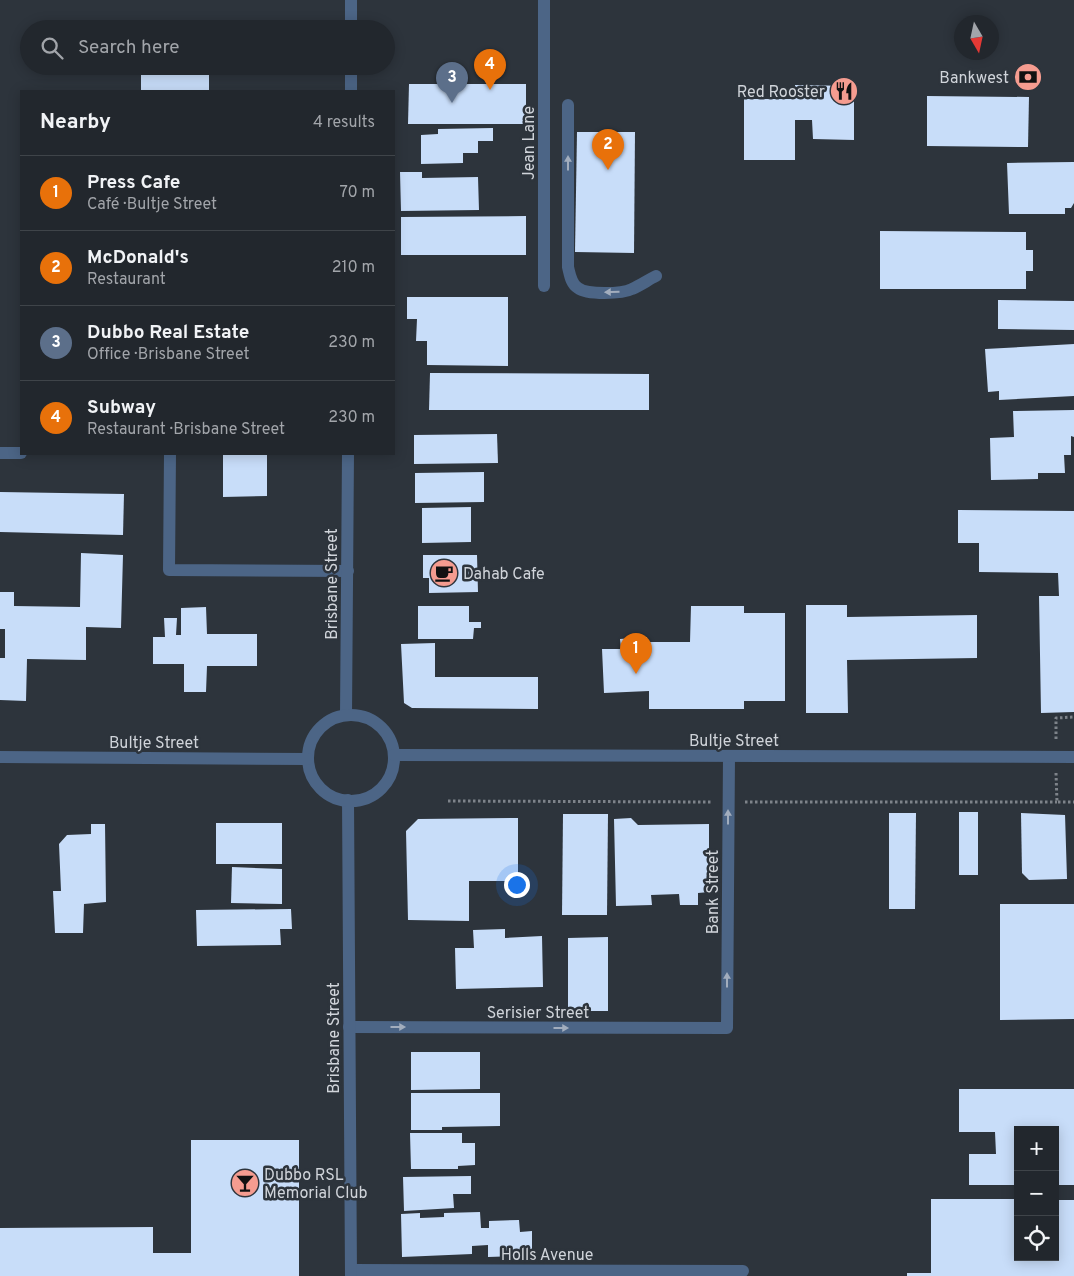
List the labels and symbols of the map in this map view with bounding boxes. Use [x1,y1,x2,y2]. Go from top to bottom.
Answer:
north arrow [954,15,999,60]
pin: 4 [474,49,506,90]
pin: 3 [436,62,468,103]
bank icon: Bankwest [1013,62,1043,92]
place label: Bankwest [939,69,1009,89]
restaurant icon: Red Rooster [829,76,859,106]
place label: Red Rooster [737,83,825,103]
street label: Jean Lane [520,106,540,180]
pin: 2 [592,129,624,170]
one-way arrow [564,155,572,171]
one-way arrow [603,288,619,296]
street label: Brisbane Street [323,528,343,640]
cafe icon: Dahab Cafe [429,558,459,588]
place label: Dahab Cafe [463,565,545,585]
pin: 1 [620,633,652,674]
street label: Bultje Street [689,732,779,752]
street label: Bultje Street [109,734,199,754]
one-way arrow [724,809,732,825]
street label: Bank Street [704,850,724,934]
your location [504,872,530,898]
one-way arrow [723,971,731,987]
street label: Brisbane Street [325,982,345,1094]
street label: Serisier Street [487,1004,589,1024]
one-way arrow [390,1024,406,1032]
one-way arrow [553,1024,569,1032]
place label: Dubbo RSL Memorial Club [264,1166,367,1204]
bar icon: Dubbo RSL Memorial Club [230,1168,260,1198]
street label: Holls Avenue [501,1246,593,1266]

